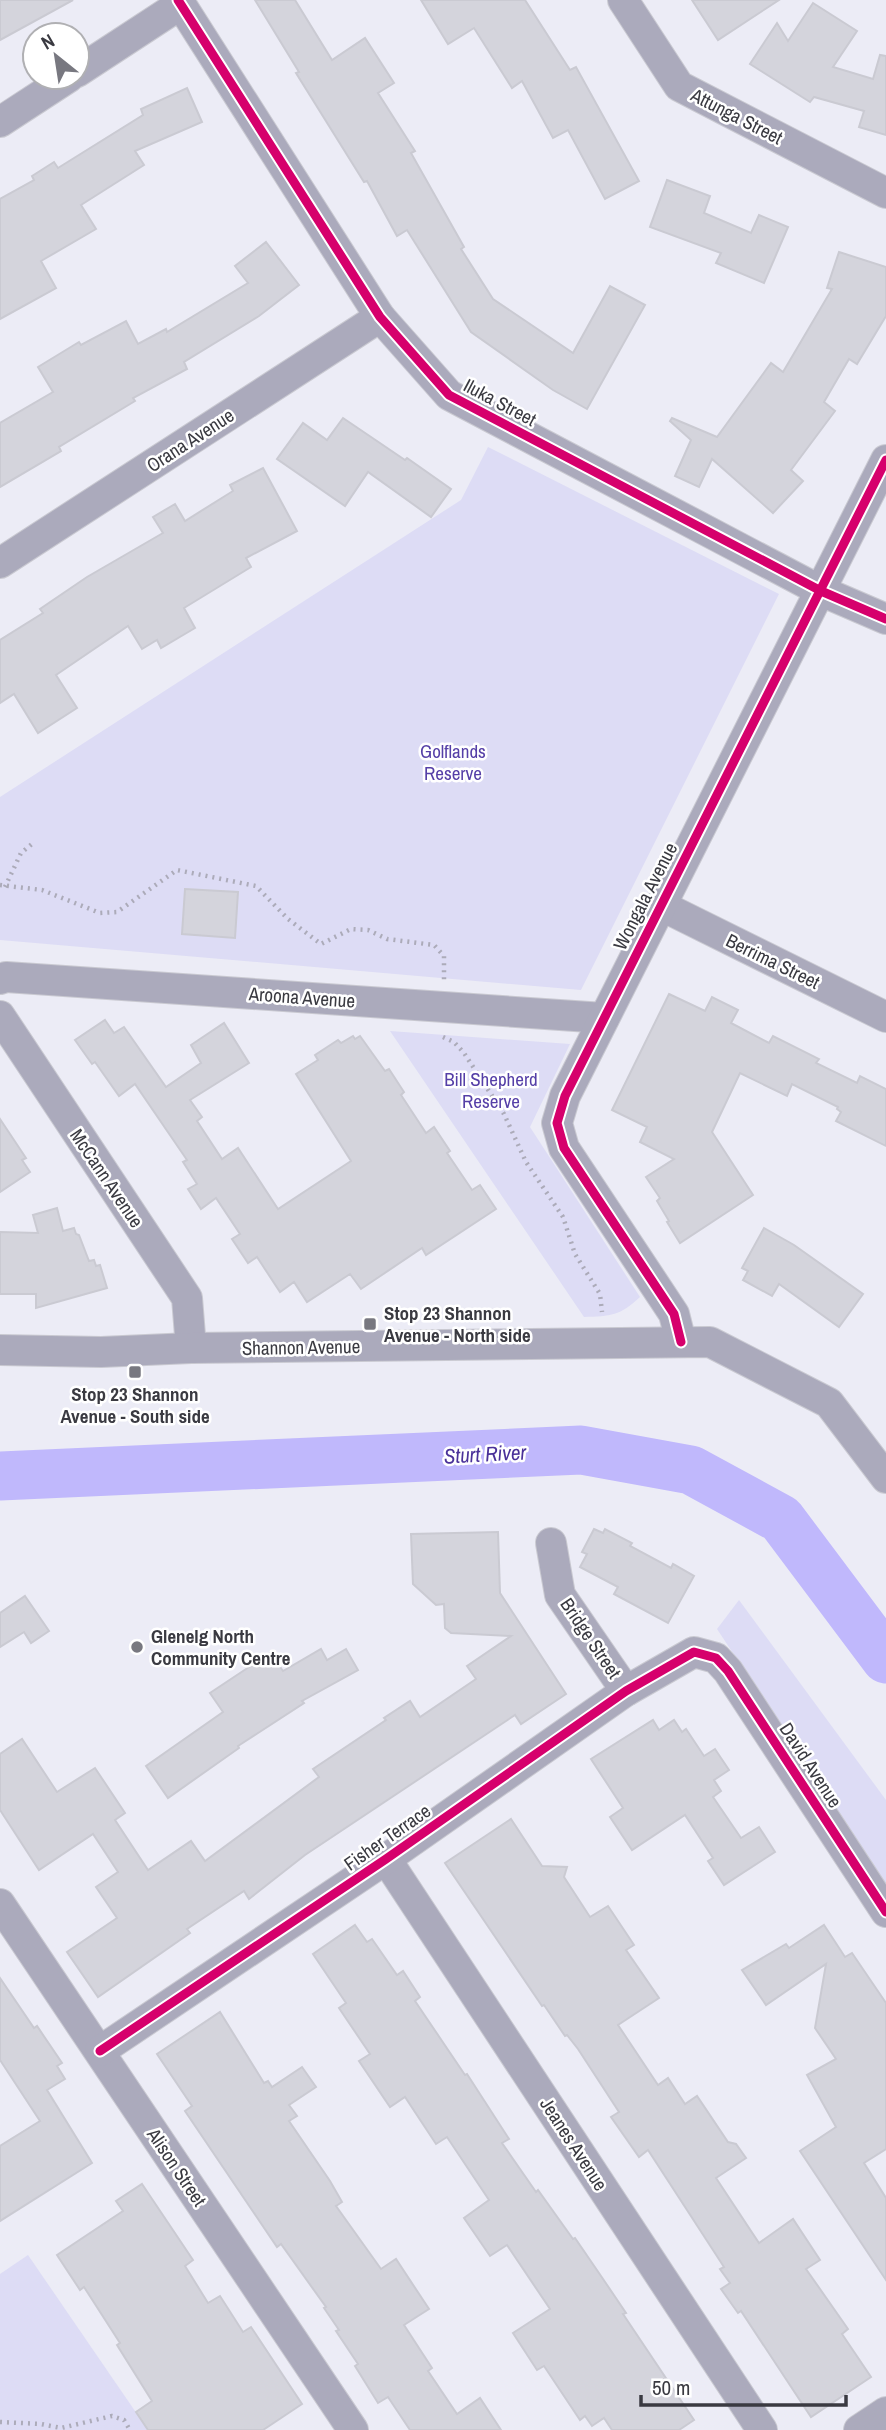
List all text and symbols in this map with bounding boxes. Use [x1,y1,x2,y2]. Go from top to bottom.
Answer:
north arrow [21,21,91,91]
text: N [36,27,59,55]
street label: Attunga Street [686,81,788,150]
street label: Iluka Street [459,372,541,432]
street label: Orana Avenue [141,402,239,478]
park label: Golflands Reserve [420,738,486,786]
street label: Wongala Avenue [607,838,683,954]
street label: Berrima Street [722,927,825,995]
street label: Aroona Avenue [247,980,356,1014]
park label: Bill Shepherd Reserve [444,1066,538,1114]
street label: McCann Avenue [64,1123,150,1233]
place label: Stop 23 Shannon Avenue - North side [384,1300,531,1348]
marker: Stop 23 Shannon Avenue - North side [362,1316,378,1332]
street label: Shannon Avenue [242,1333,360,1361]
marker: Stop 23 Shannon Avenue - South side [127,1364,143,1380]
place label: Stop 23 Shannon Avenue - South side [60,1381,210,1429]
water label: Sturt River [443,1437,528,1471]
street label: Bridge Street [555,1593,628,1684]
place label: Glenelg North Community Centre [151,1623,291,1671]
marker: Glenelg North Community Centre [129,1639,145,1655]
street label: David Avenue [774,1717,848,1813]
street label: Fisher Terrace [339,1798,435,1876]
street label: Jeanes Avenue [534,2092,614,2196]
street label: Alison Street [141,2122,213,2212]
scale bar [641,2364,846,2408]
text: 50 m [652,2373,690,2402]

